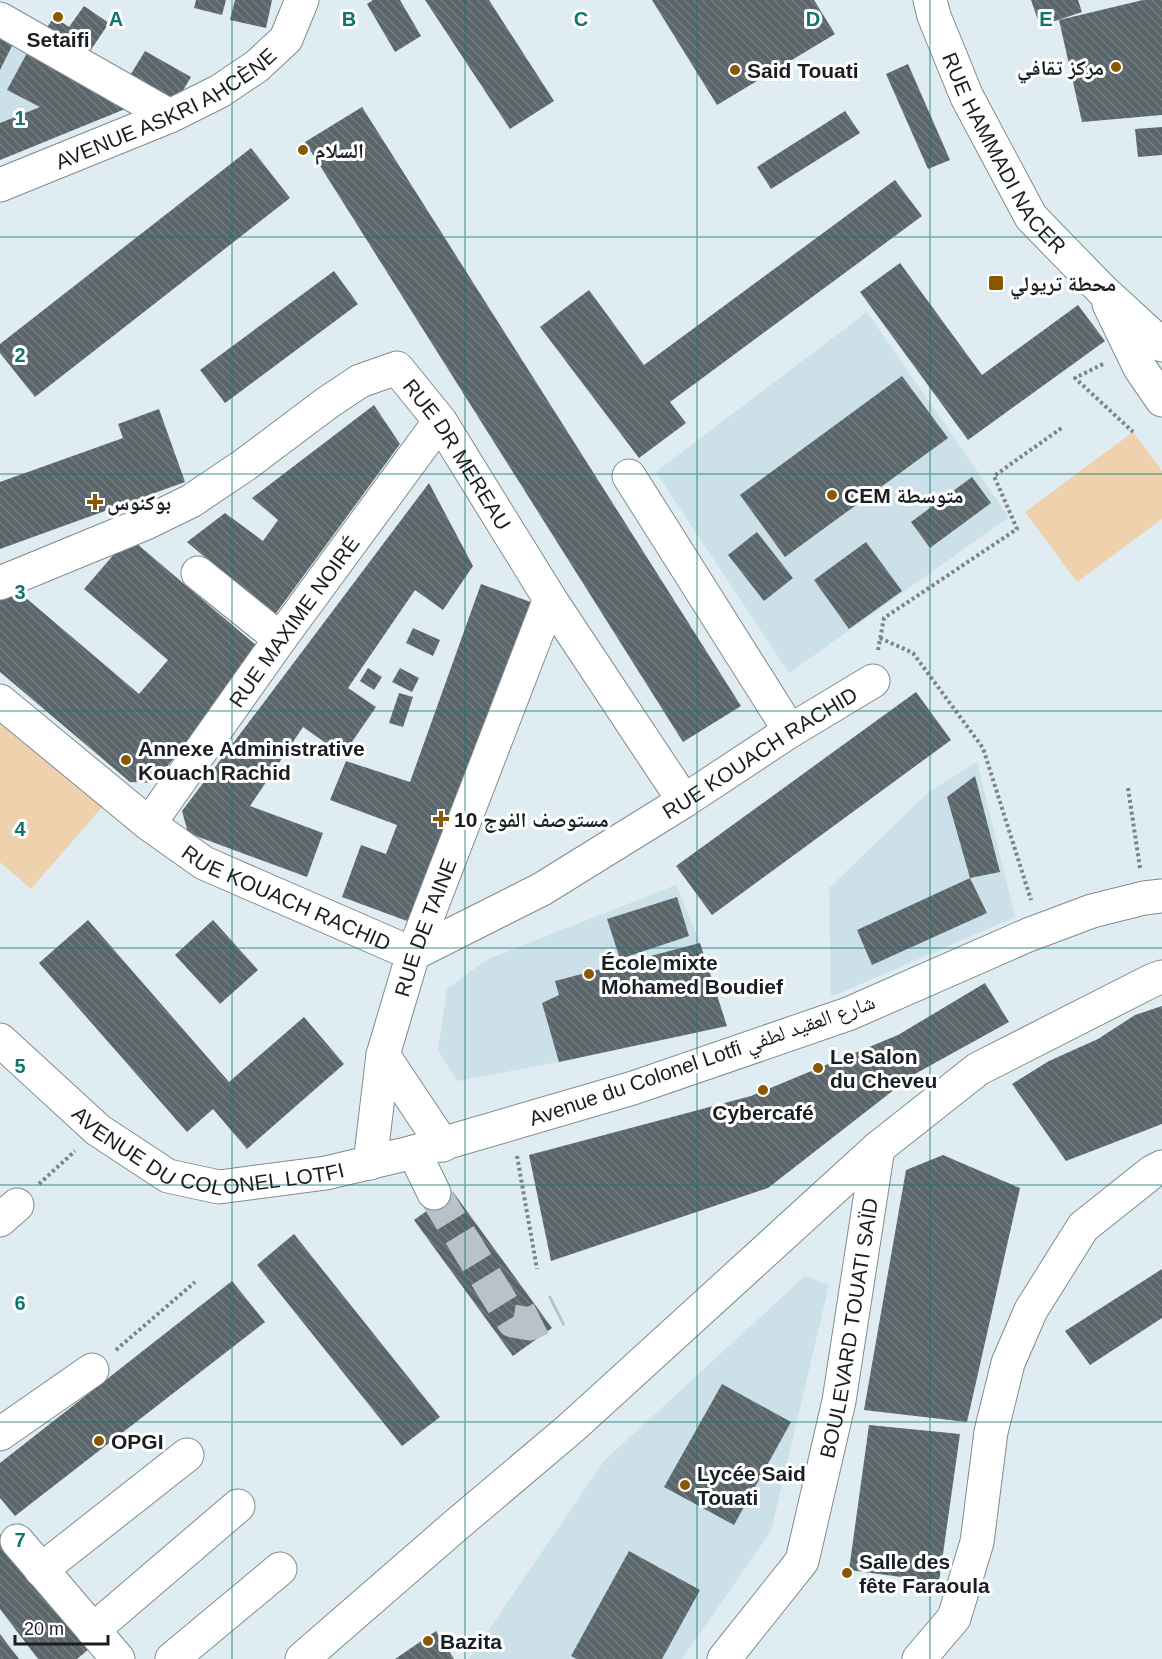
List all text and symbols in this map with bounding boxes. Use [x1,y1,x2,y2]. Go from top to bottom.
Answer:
text: A [109,8,123,30]
text: B [342,8,356,30]
text: C [574,8,588,30]
text: D [806,8,820,30]
text: E [1039,8,1053,30]
marker: Setaifi [51,10,65,24]
place label: Setaifi [26,28,90,51]
street label: AVENUE ASKRI AHCÈNE [52,43,280,173]
street label: RUE HAMMADI NACER [938,49,1071,258]
place label: مركز تقافي [1017,56,1104,84]
place label: Said Touati [747,59,859,82]
marker: مركز تقافي [1109,60,1123,74]
marker: Said Touati [728,63,742,77]
text: 1 [14,107,26,129]
place label: السلام [315,139,364,165]
marker: السلام [296,143,310,157]
place label: محطة تريولي [1010,272,1116,300]
marker: محطة تريولي [987,274,1005,292]
text: 2 [14,344,26,366]
street label: RUE DR MEREAU [399,374,516,534]
place label: CEM متوسطة [844,484,964,508]
marker: CEM متوسطة [825,488,839,502]
place label: بوكنوس [107,491,171,516]
marker: بوكنوس [88,495,102,509]
street label: RUE MAXIME NOIRÉ [224,531,363,711]
text: 3 [14,581,26,603]
street label: RUE KOUACH RACHID [658,682,861,823]
place label: Annexe Administrative Kouach Rachid [138,737,365,784]
marker: Annexe Administrative Kouach Rachid [119,753,133,767]
place label: مستوصف الفوج 10 [454,808,609,833]
marker: مستوصف الفوج 10 [432,810,450,828]
text: 4 [14,818,26,840]
street label: RUE KOUACH RACHID [178,840,394,954]
street label: RUE DE TAINE [390,855,460,999]
place label: École mixte Mohamed Boudief [601,951,784,998]
marker: École mixte Mohamed Boudief [582,967,596,981]
street label: Avenue du Colonel Lotfi شارع العقيد لطفي [526,990,880,1135]
place label: Le Salon du Cheveu [830,1045,937,1092]
text: 5 [14,1055,26,1077]
marker: Le Salon du Cheveu [811,1061,825,1075]
marker: Cybercafé [756,1083,770,1097]
street label: AVENUE DU COLONEL LOTFI [68,1101,346,1199]
place label: Cybercafé [712,1101,814,1124]
street label: BOULEVARD TOUATI SAÏD [815,1196,882,1460]
text: 6 [14,1292,26,1314]
place label: OPGI [111,1430,164,1453]
marker: OPGI [92,1434,106,1448]
place label: Lycée Said Touati [697,1462,806,1509]
marker: Lycée Said Touati [678,1478,692,1492]
text: 7 [14,1529,26,1551]
place label: Salle des fête Faraoula [859,1550,990,1597]
marker: Salle des fête Faraoula [840,1566,854,1580]
scale bar [15,1608,108,1646]
text: 20 m [24,1619,64,1639]
place label: Bazita [440,1630,502,1653]
marker: Bazita [421,1634,435,1648]

